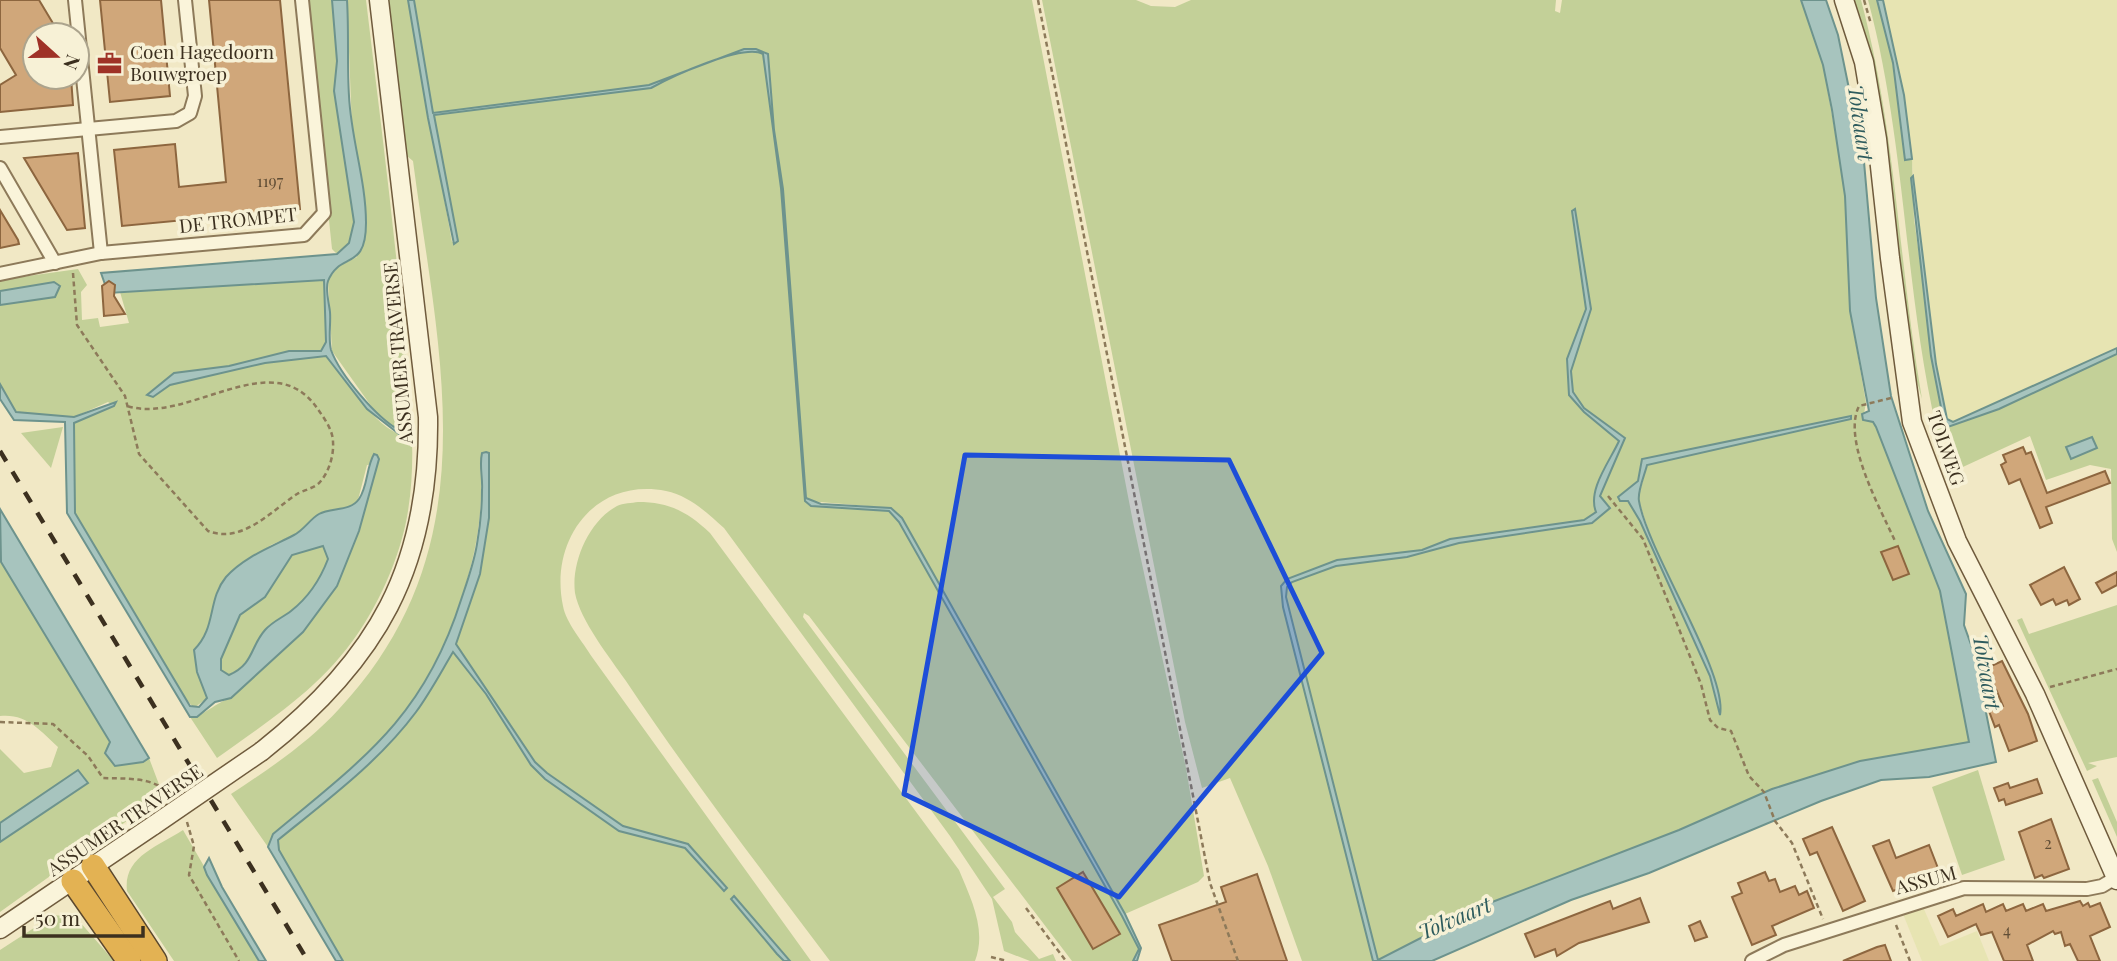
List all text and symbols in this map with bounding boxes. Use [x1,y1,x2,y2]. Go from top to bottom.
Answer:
north arrow [21,21,91,91]
place label: Coen Hagedoorn Bouwgroep [130,38,275,86]
office icon: Coen Hagedoorn Bouwgroep [96,49,124,77]
text: N [58,51,87,74]
water label: Tolvaart [1843,83,1881,164]
house number: 1197 [257,170,284,191]
street label: DE TROMPET [178,200,298,238]
street label: ASSUMER TRAVERSE [376,261,418,446]
street label: TOLWEG [1922,407,1972,489]
water label: Tolvaart [1968,632,2009,713]
street label: ASSUMER TRAVERSE [41,757,207,882]
house number: 2 [2044,832,2052,853]
street label: ASSUM [1891,858,1959,900]
water label: Tolvaart [1414,889,1496,945]
scale bar [24,894,144,938]
text: 50 m [35,903,81,931]
house number: 4 [2003,919,2011,940]

